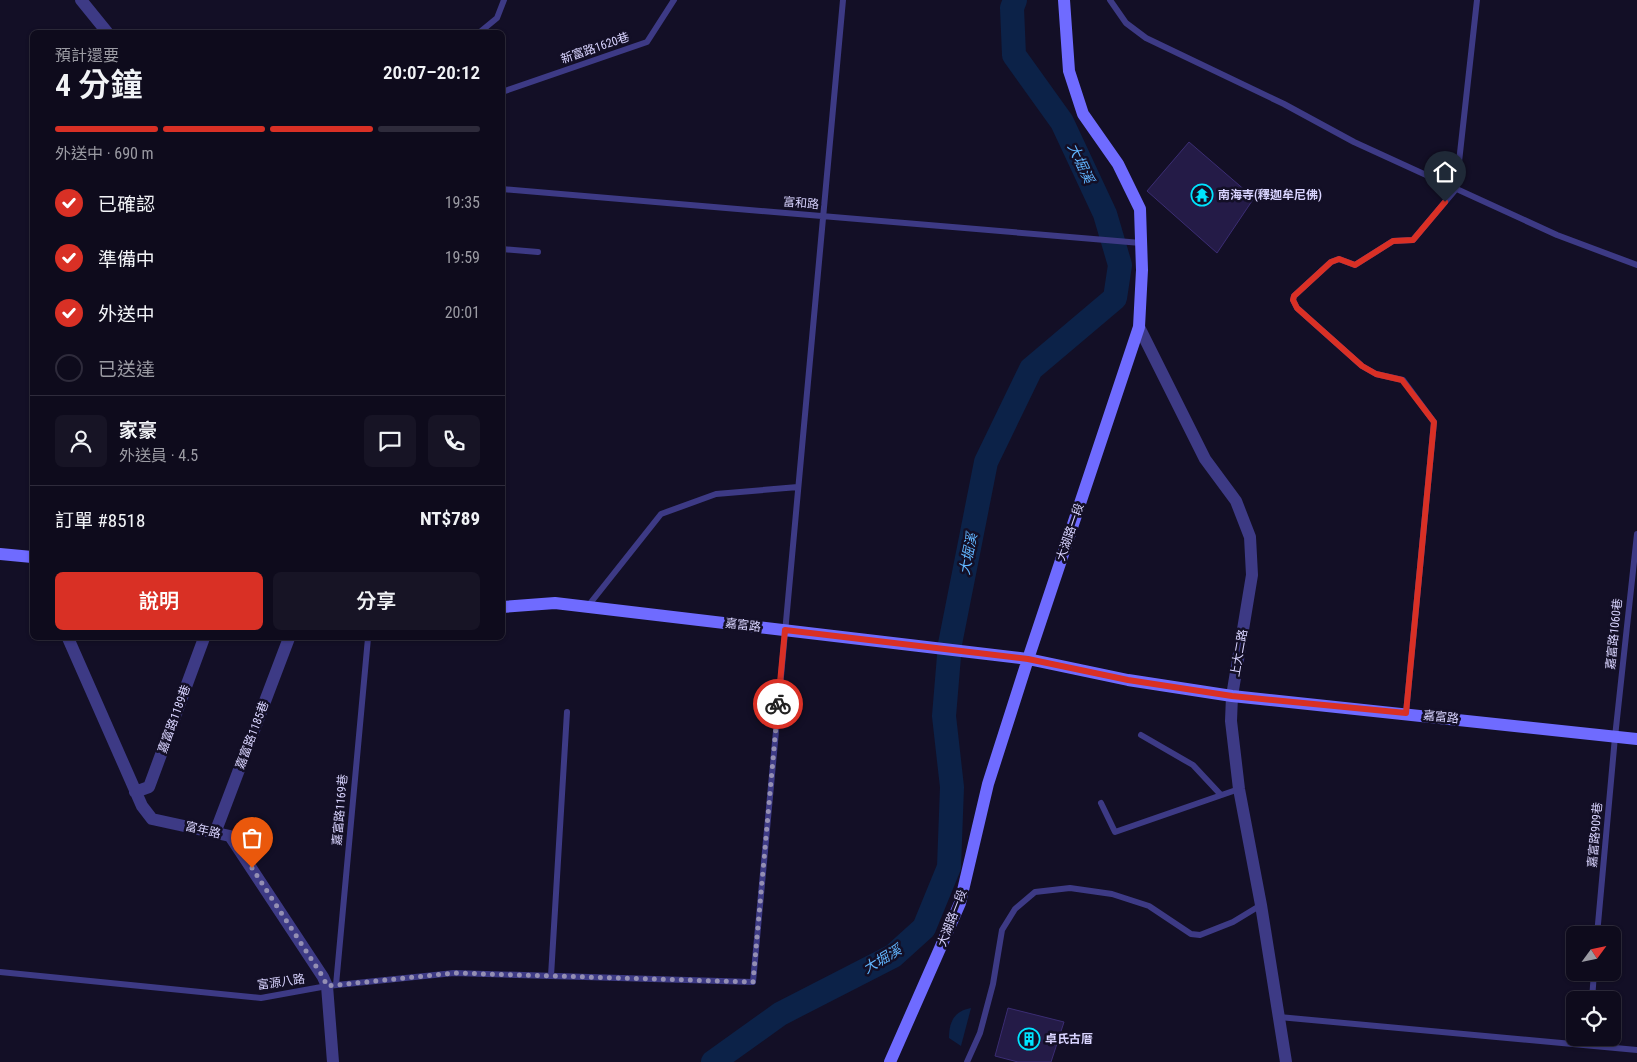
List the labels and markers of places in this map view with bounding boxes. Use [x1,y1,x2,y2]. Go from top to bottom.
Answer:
pin [1424,151,1466,202]
temple icon: 南海寺(釋迦牟尼佛) [1190,183,1214,207]
place label: 南海寺(釋迦牟尼佛) [1218,188,1322,202]
pin [231,817,273,868]
building icon: 卓氏古厝 [1017,1027,1041,1051]
place label: 卓氏古厝 [1045,1032,1093,1046]

